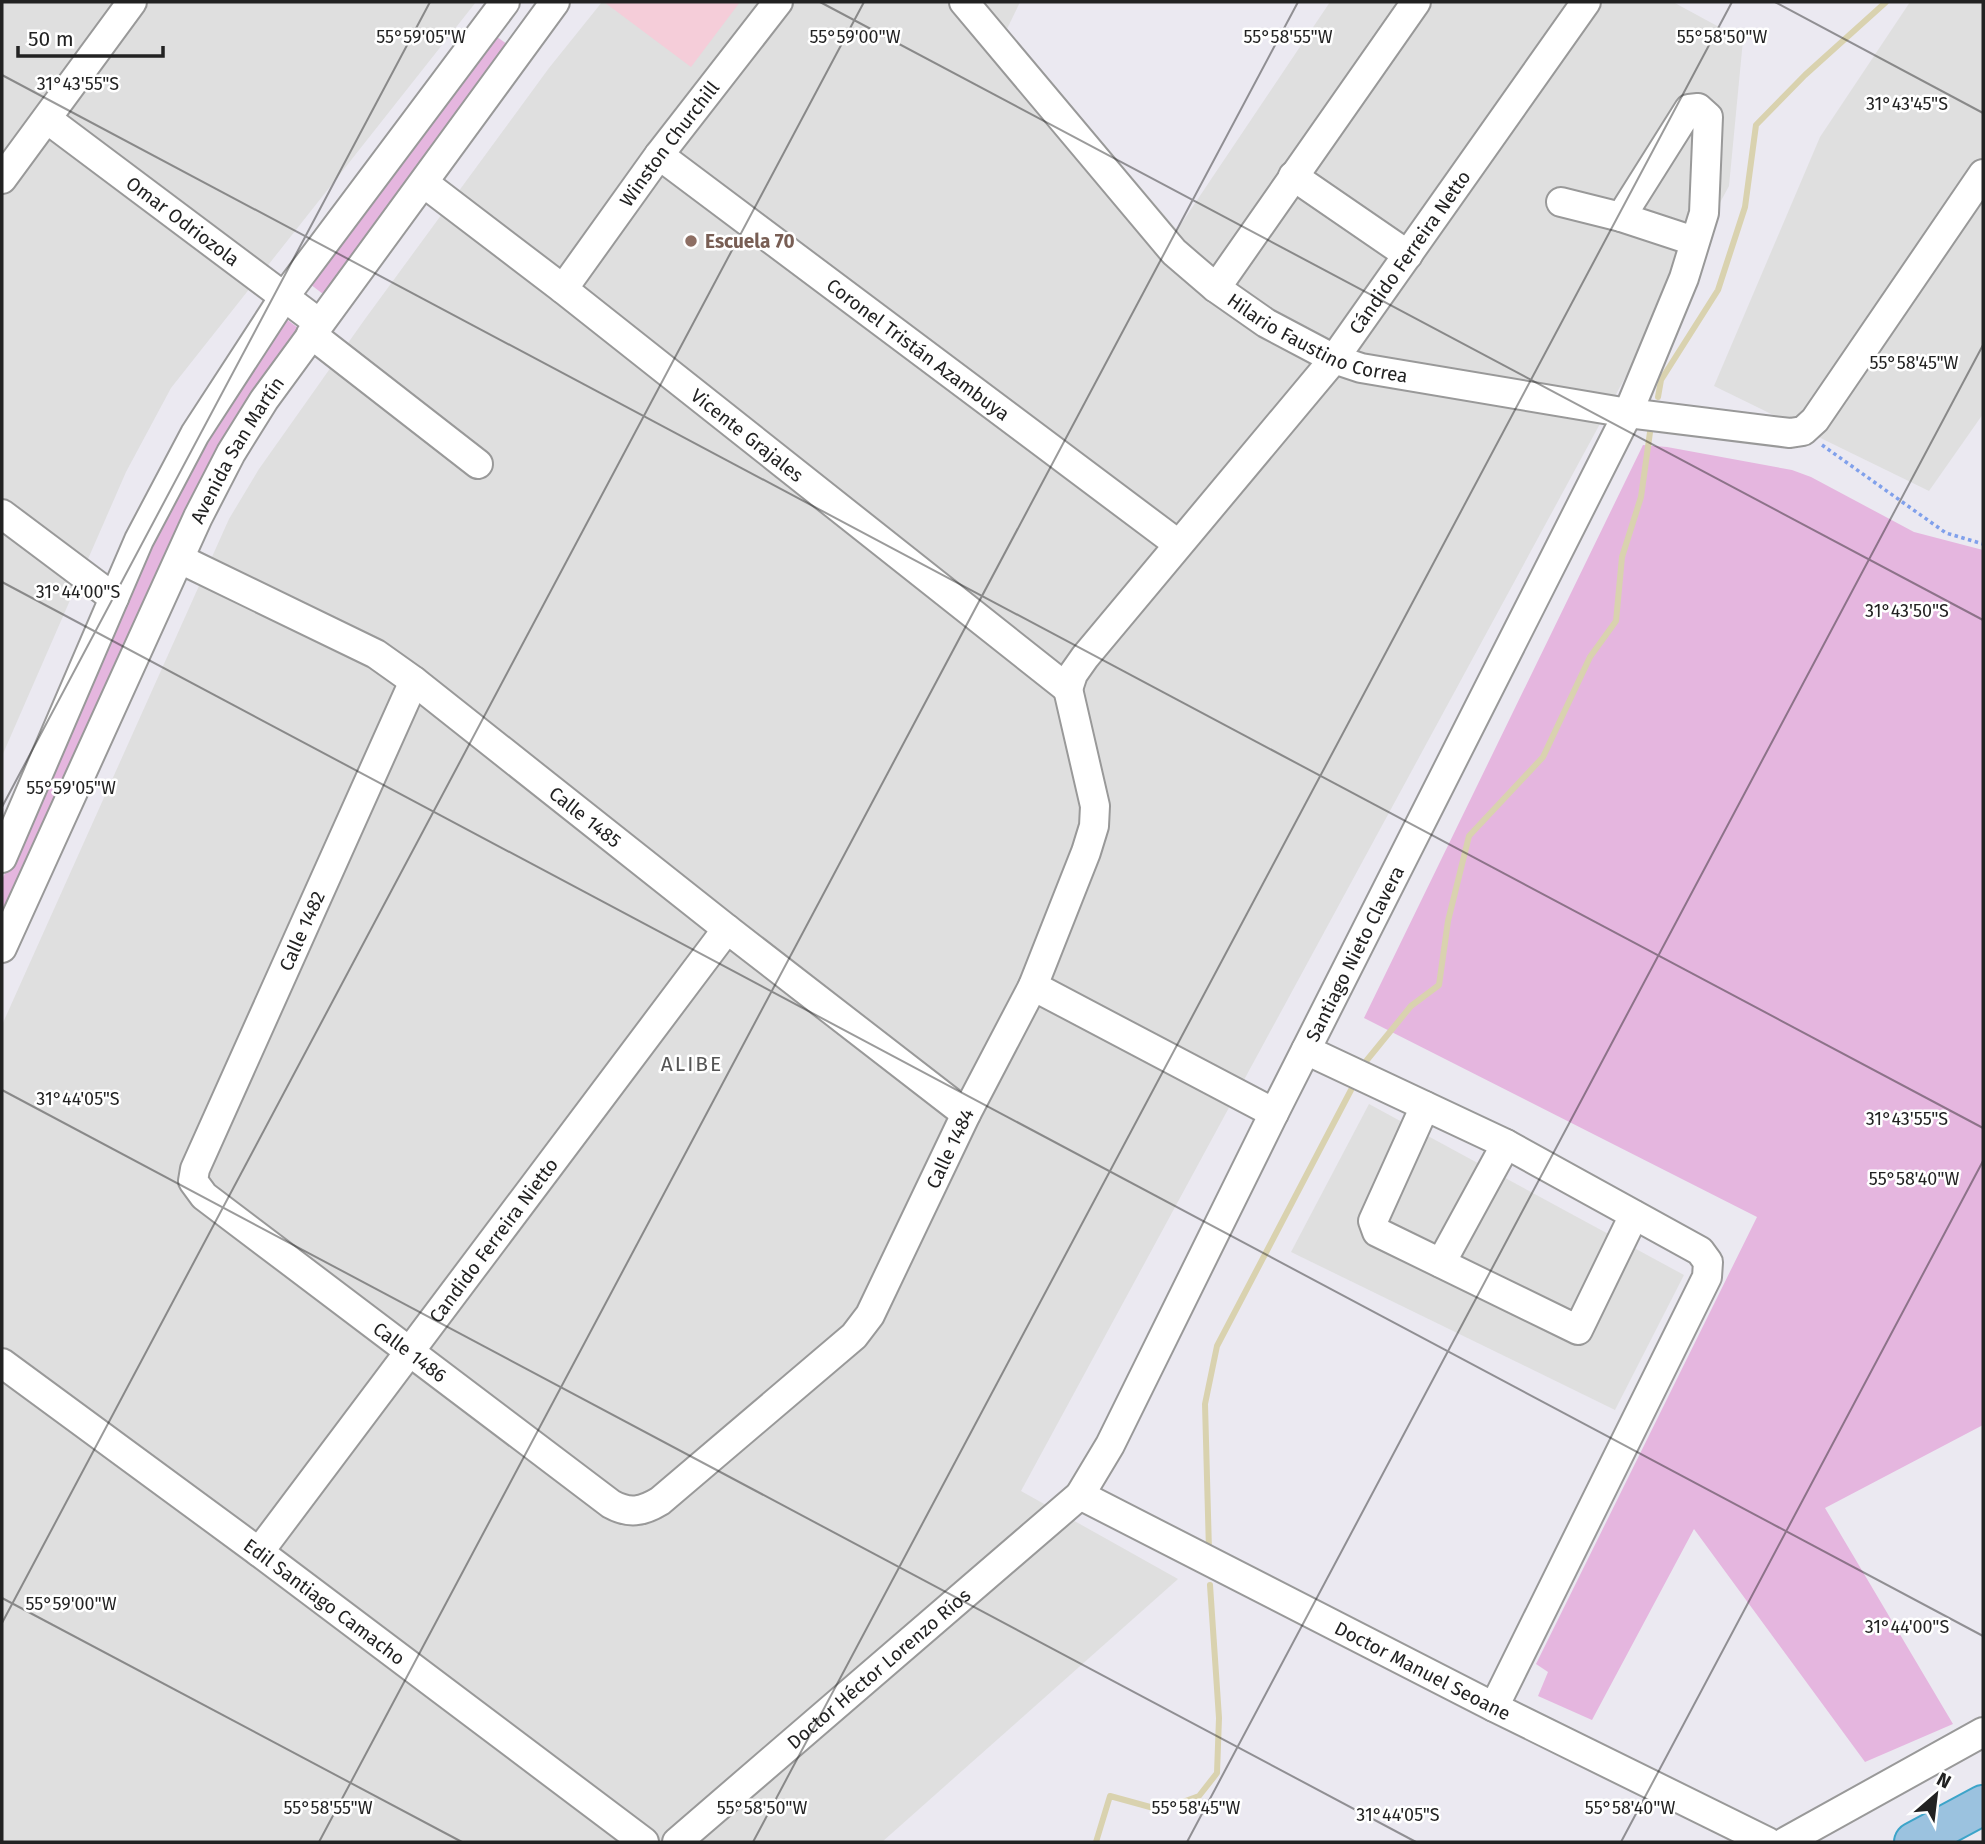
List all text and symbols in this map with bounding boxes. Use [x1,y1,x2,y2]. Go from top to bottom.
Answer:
scale bar [18,14,163,58]
text: 50 m [28,26,74,52]
text: 55°59'05"W [376,26,466,48]
text: 55°59'00"W [809,26,901,48]
text: 55°58'55"W [1243,26,1333,48]
text: 55°58'50"W [1677,26,1767,48]
text: 31°43'55"S [37,73,119,95]
street label: Winston Churchill [614,76,724,211]
text: 31°43'45"S [1866,93,1948,115]
street label: Cándido Ferreira Netto [1344,166,1475,338]
street label: Omar Odriozola [122,171,244,271]
place label: Escuela 70 [705,230,795,253]
marker: Escuela 70 [683,233,699,249]
street label: Coronel Tristán Azambuya [822,273,1014,425]
street label: Hilario Faustino Correa [1223,288,1409,387]
text: 55°58'45"W [1870,352,1959,374]
street label: Avenida San Martín [185,372,289,527]
street label: Vicente Grajales [686,383,808,487]
text: 31°44'00"S [36,581,121,603]
text: 31°43'50"S [1865,600,1949,622]
text: 55°59'05"W [26,777,116,799]
street label: Calle 1485 [545,781,626,852]
street label: Santiago Nieto Clavera [1301,862,1409,1045]
street label: Calle 1482 [274,887,330,975]
district label: ALIBE [661,1051,723,1077]
text: 31°44'05"S [36,1088,120,1110]
street label: Calle 1484 [921,1105,979,1192]
text: 31°43'55"S [1866,1108,1948,1130]
street label: Candido Ferreira Nietto [424,1153,563,1327]
text: 55°58'40"W [1869,1168,1959,1190]
street label: Calle 1486 [369,1317,451,1387]
street label: Edil Santiago Camacho [239,1533,410,1669]
street label: Doctor Héctor Lorenzo Ríos [782,1583,975,1754]
text: 55°59'00"W [25,1593,117,1615]
street label: Doctor Manuel Seoane [1331,1616,1514,1725]
text: 31°44'00"S [1865,1616,1950,1638]
north arrow [1901,1760,1971,1830]
text: N [1933,1767,1955,1794]
text: 55°58'55"W [283,1797,373,1819]
text: 55°58'50"W [717,1797,807,1819]
text: 55°58'45"W [1152,1797,1241,1819]
text: 55°58'40"W [1585,1797,1675,1819]
text: 31°44'05"S [1356,1804,1440,1826]

